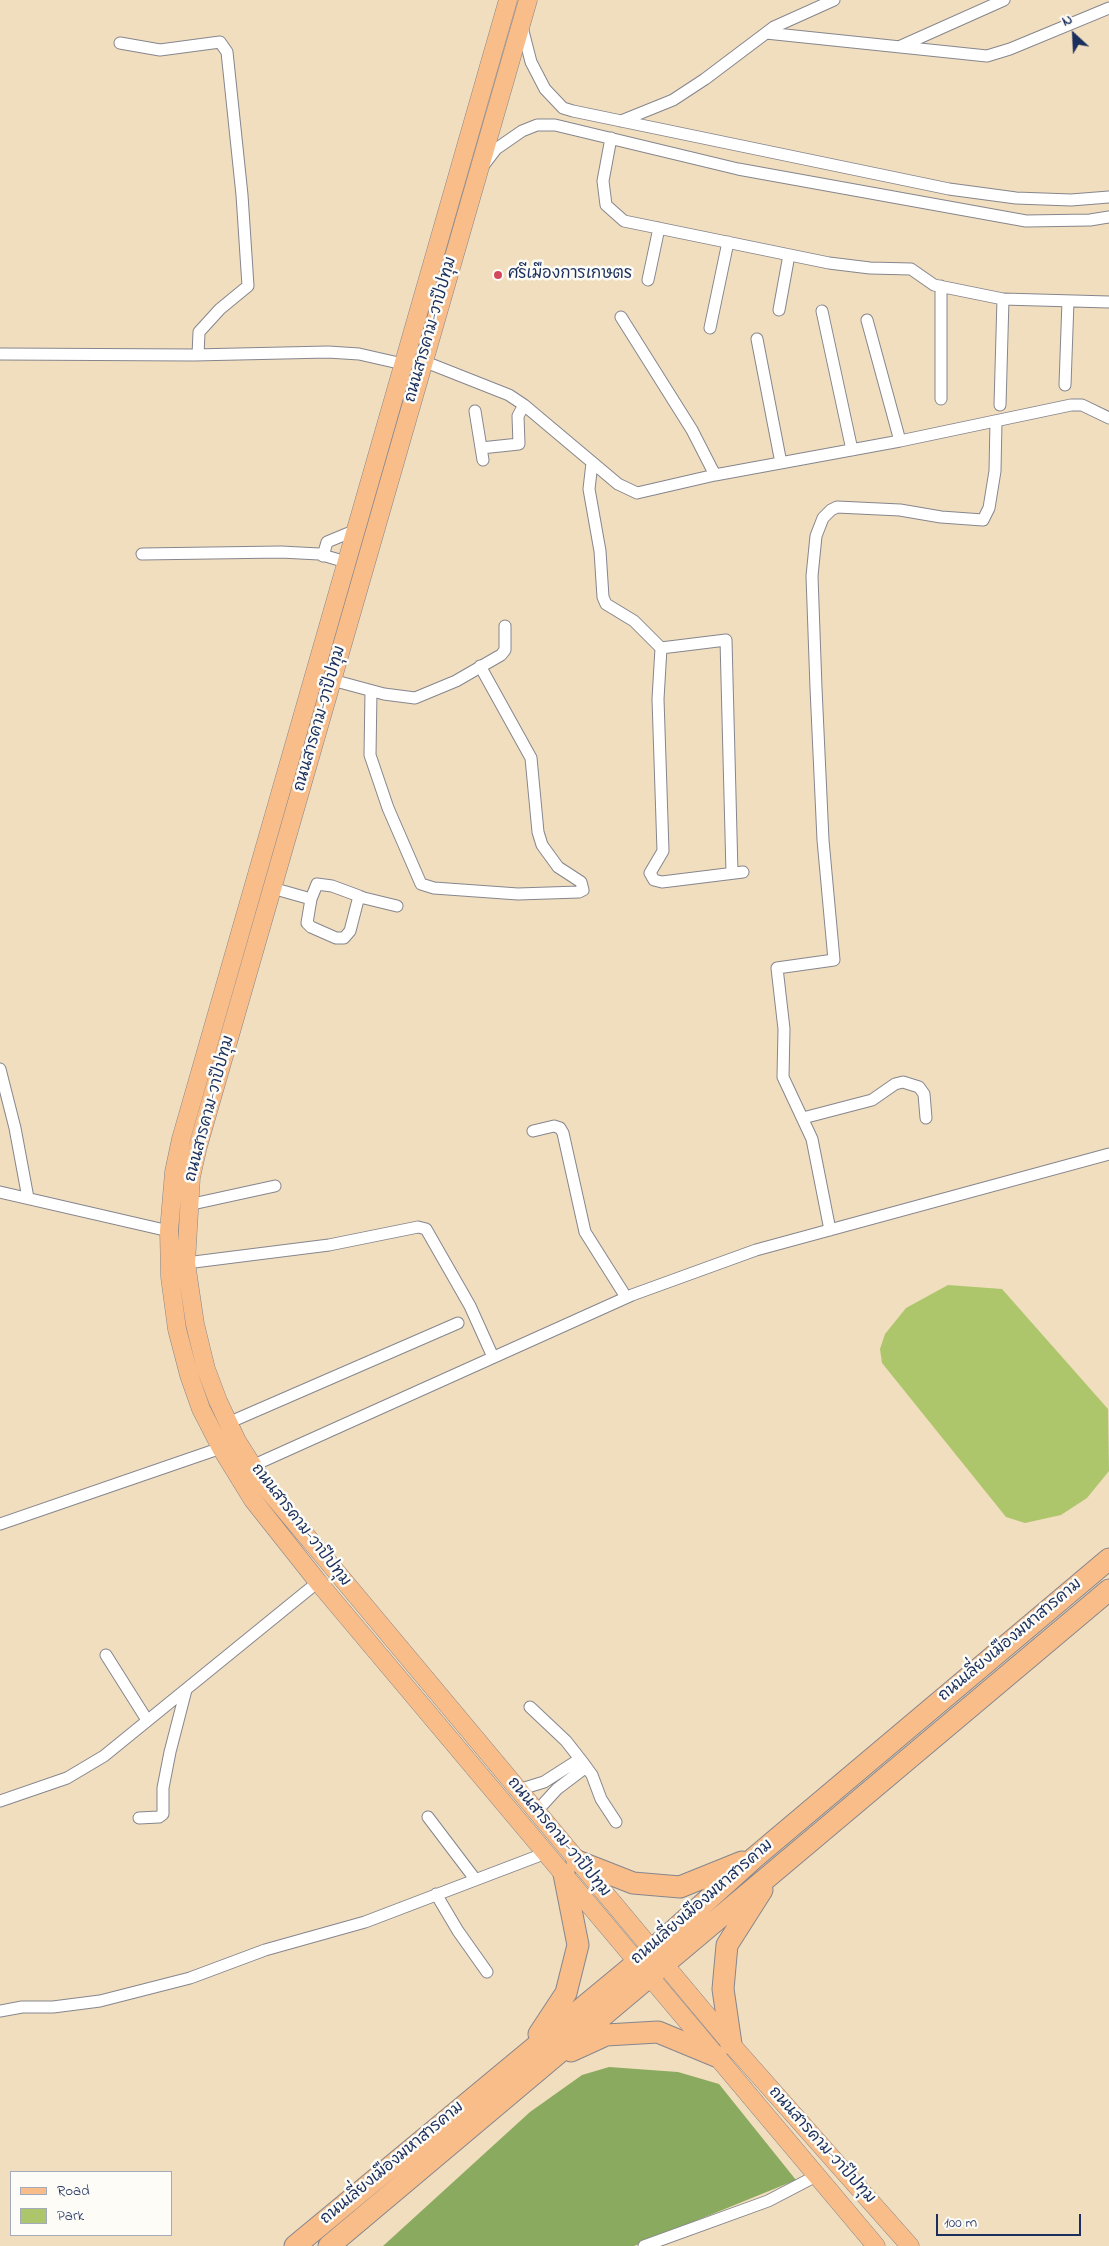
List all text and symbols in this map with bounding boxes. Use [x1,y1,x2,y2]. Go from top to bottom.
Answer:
text: N [1059,9,1076,32]
north arrow [1049,10,1099,60]
street label: ถนนสารคาม-วาปีปทุม [402,255,462,405]
place label: ศรีเมืองการเกษตร [508,265,632,285]
marker: ศรีเมืองการเกษตร [492,269,504,281]
street label: ถนนสารคาม-วาปีปทุม [291,644,351,794]
street label: ถนนสารคาม-วาปีปทุม [182,1034,240,1184]
street label: ถนนสารคาม-วาปีปทุม [246,1461,354,1591]
street label: ถนนเลี่ยงเมืองมหาสารคาม [935,1575,1087,1707]
street label: ถนนสารคาม-วาปีปทุม [502,1774,614,1902]
street label: ถนนเลี่ยงเมืองมหาสารคาม [628,1836,778,1970]
street label: ถนนสารคาม-วาปีปทุม [763,2084,879,2208]
street label: ถนนเลี่ยงเมืองมหาสารคาม [317,2098,469,2230]
legend [10,2171,172,2236]
text: Road [57,2180,90,2202]
scale bar [939,2204,1084,2236]
text: Park [57,2205,84,2227]
text: 100 m [944,2212,977,2234]

